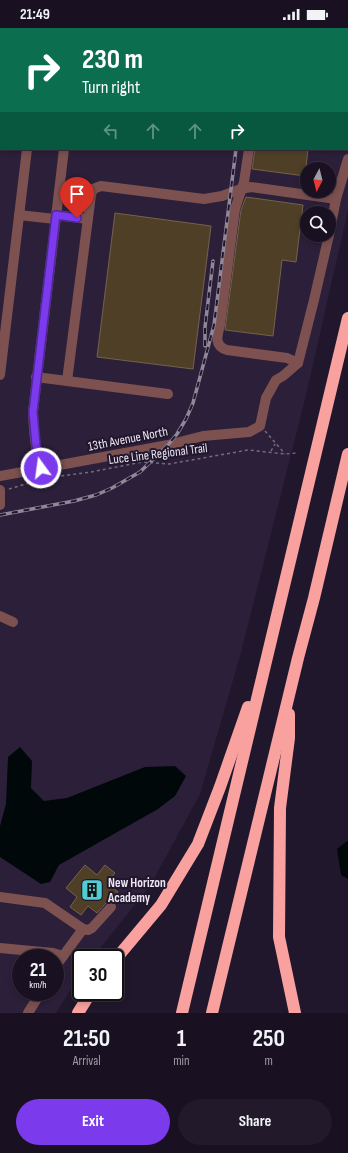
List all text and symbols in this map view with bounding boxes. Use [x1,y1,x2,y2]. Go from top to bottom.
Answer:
text: 21:49 [20,5,50,24]
text: 230 m [82,43,143,76]
icon: right [16,44,68,96]
text: Turn right [82,77,140,98]
icon: left [100,120,122,142]
icon: ahead [142,120,164,142]
icon: ahead [184,120,206,142]
icon: right [226,120,248,142]
north arrow [300,162,336,198]
map controls [300,162,336,242]
pin [60,177,94,218]
icon: arrive [66,183,88,205]
button: search [300,206,336,242]
street label: 13th Avenue North [87,423,169,455]
street label: Luce Line Regional Trail [108,440,208,468]
position arrow [20,447,62,489]
place label: New Horizon Academy [107,875,166,906]
building icon: New Horizon Academy [79,877,105,903]
speed limit sign: 30 [72,949,124,1001]
text: 21 [30,958,46,982]
text: km/h [29,979,47,991]
text: 21:50 [63,1024,110,1053]
text: 1 [177,1024,186,1053]
text: 250 [253,1024,285,1053]
text: Arrival [73,1053,101,1069]
text: min [173,1053,190,1069]
text: m [265,1053,273,1069]
button: Exit [16,1099,170,1145]
button: Share [178,1099,332,1145]

